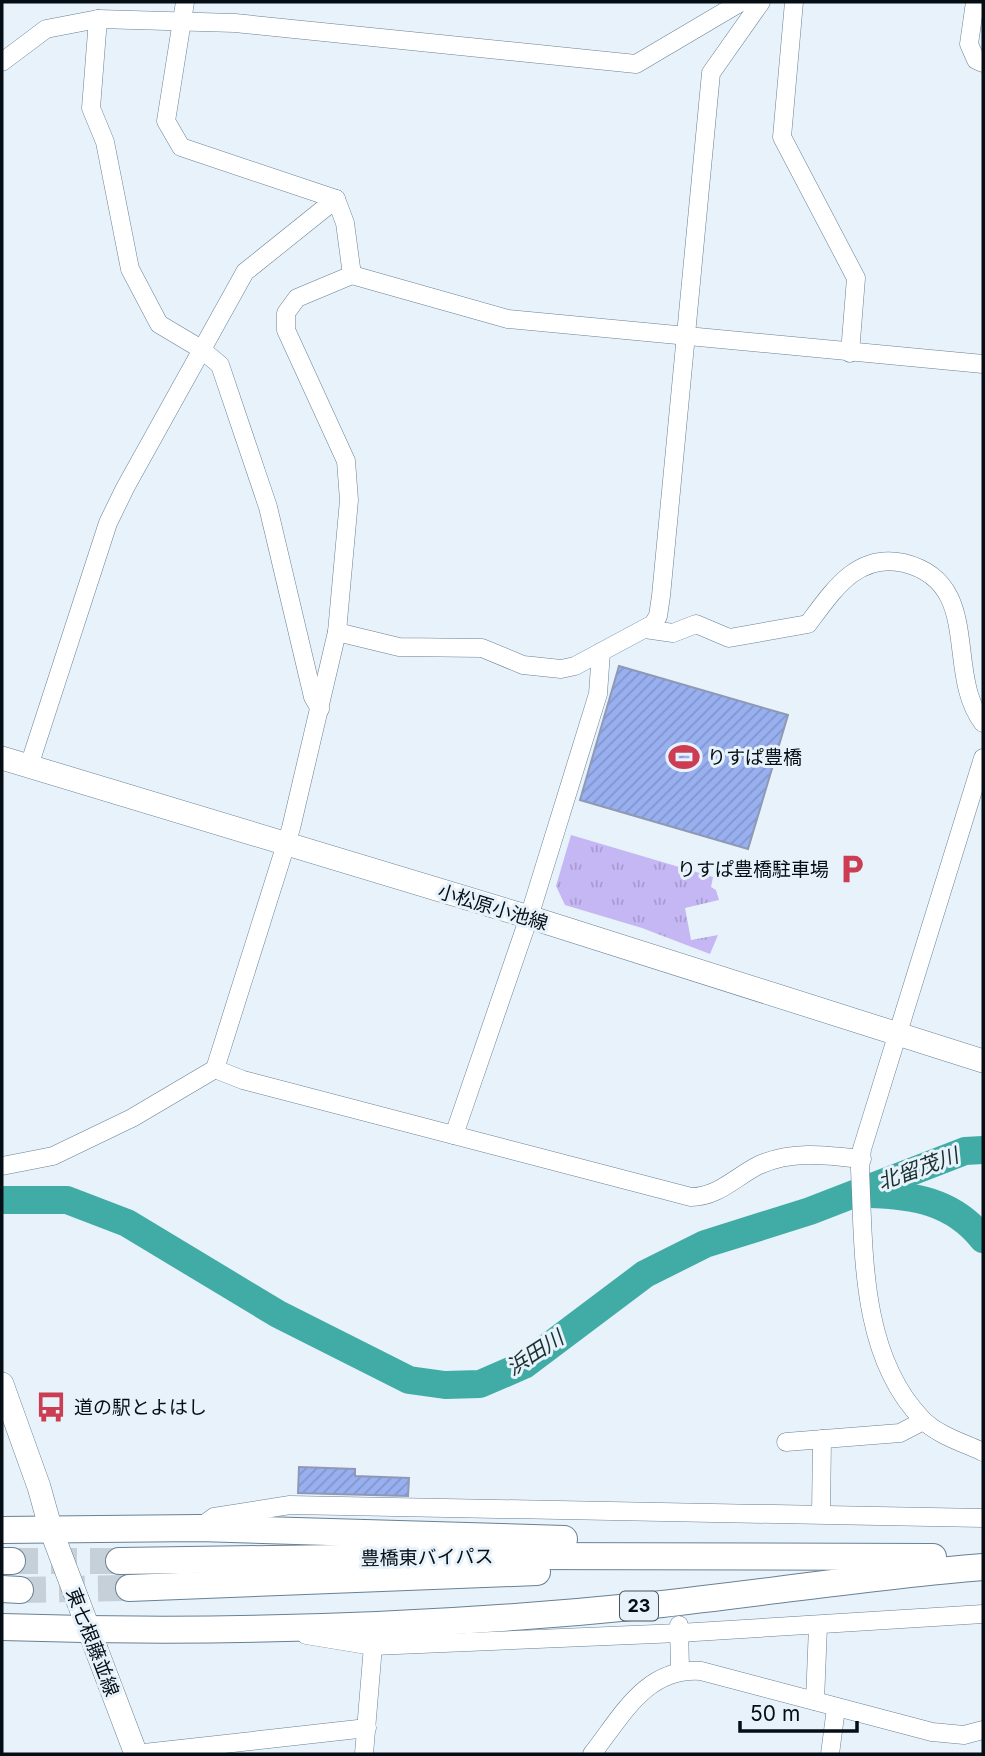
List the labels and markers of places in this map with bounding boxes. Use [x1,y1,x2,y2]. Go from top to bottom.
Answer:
sports icon: りすぱ豊橋 [667,740,701,774]
place label: りすぱ豊橋 [707,746,802,769]
parking icon: りすぱ豊橋駐車場 [835,852,869,886]
place label: りすぱ豊橋駐車場 [677,858,829,881]
bus stop icon: 道の駅とよはし [34,1390,68,1424]
place label: 道の駅とよはし [74,1396,207,1419]

